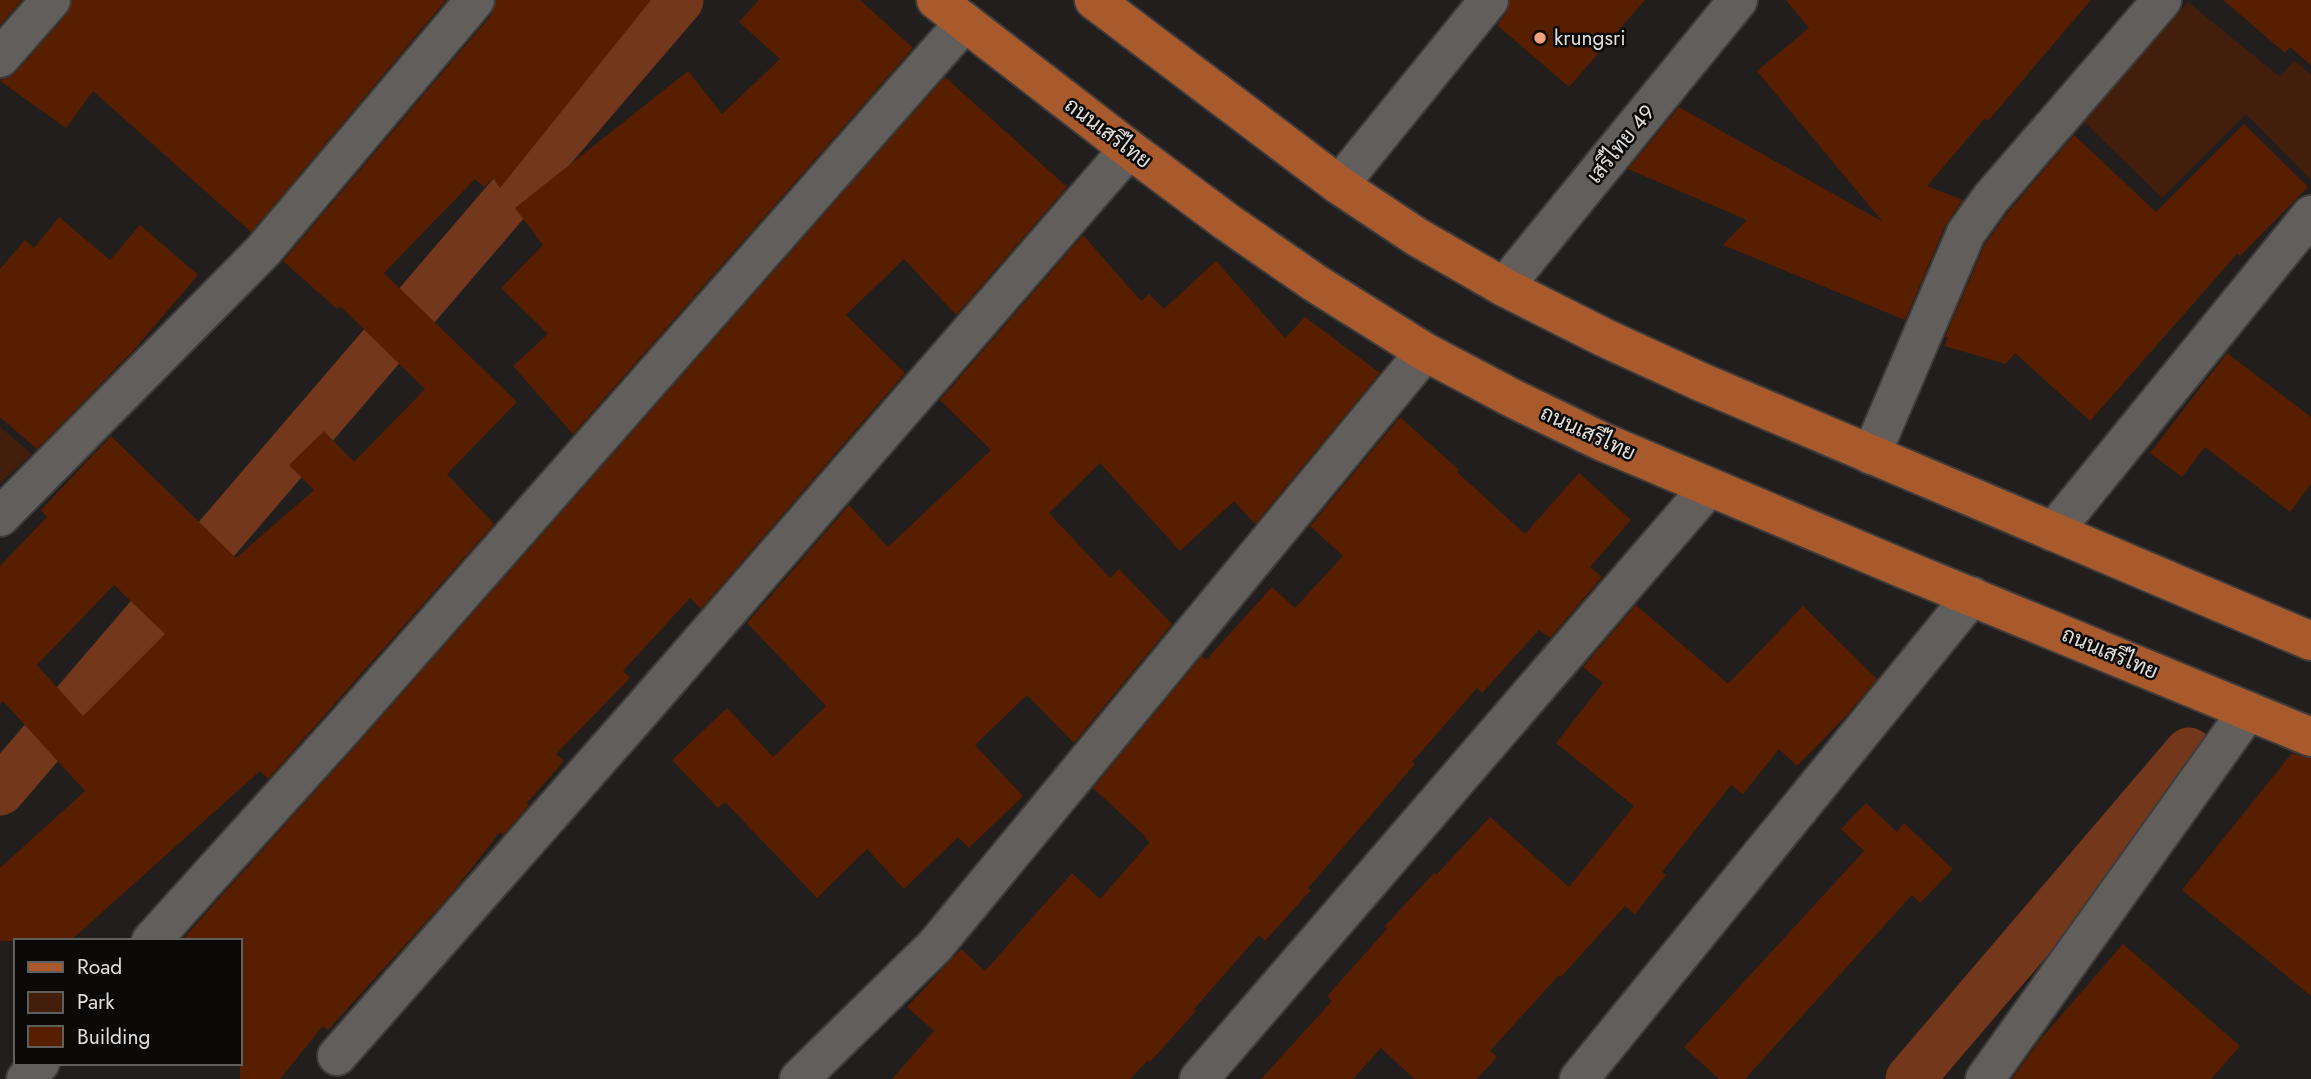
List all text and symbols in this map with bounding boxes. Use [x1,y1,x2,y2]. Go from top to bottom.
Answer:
place label: krungsri [1554,23,1626,53]
marker: krungsri [1532,30,1548,46]
street label: ถนนเสรีไทย [1058,90,1158,176]
street label: เสรีไทย 49 [1580,98,1662,190]
street label: ถนนเสรีไทย [1536,398,1640,468]
street label: ถนนเสรีไทย [2057,619,2163,687]
legend [14,939,242,1065]
text: Road [77,952,122,982]
text: Park [77,987,115,1017]
text: Building [77,1022,150,1052]

